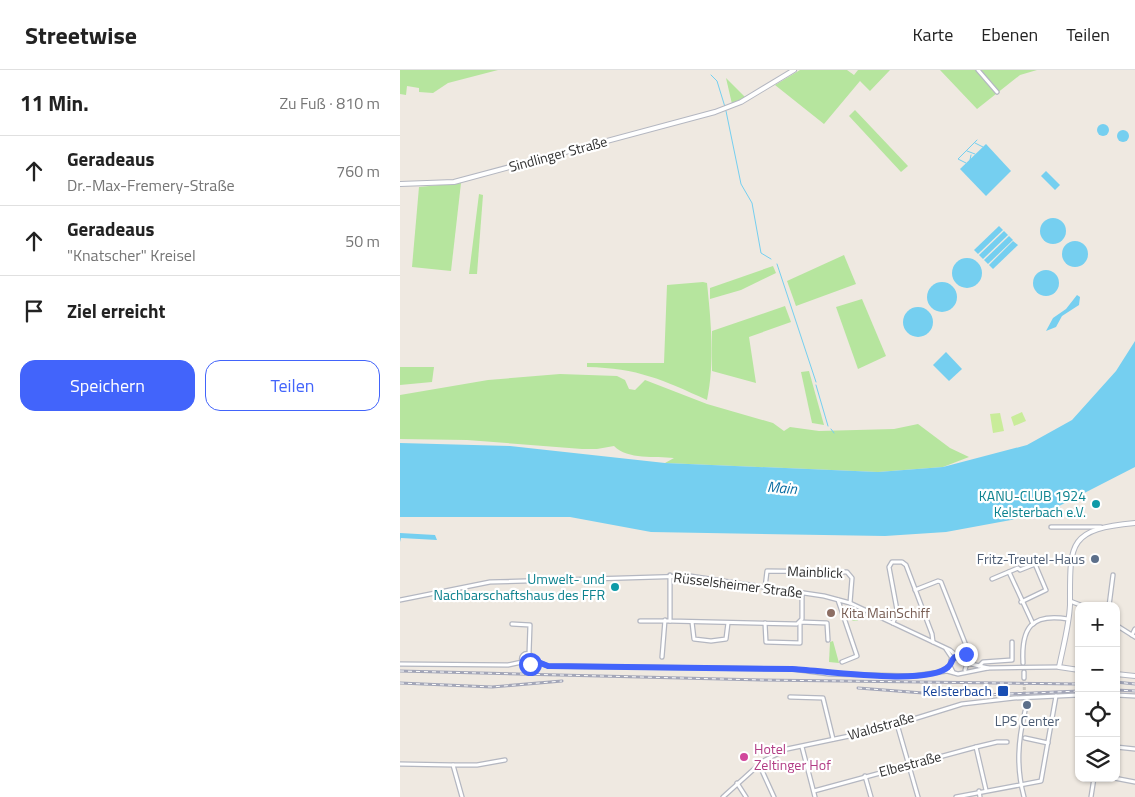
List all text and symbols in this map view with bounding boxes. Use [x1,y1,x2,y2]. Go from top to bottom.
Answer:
text: Streetwise [25,17,137,53]
text: Karte [912,21,953,48]
text: Ebenen [981,21,1038,48]
text: Teilen [1066,21,1110,48]
text: 11 Min. [20,87,89,119]
text: Zu Fuß · 810 m [279,91,380,115]
street label: Sindlinger Straße [506,130,609,177]
text: Geradeaus [67,144,154,173]
icon: ahead [20,157,48,185]
text: 760 m [336,159,380,183]
text: Dr.-Max-Fremery-Straße [67,173,235,197]
text: Geradeaus [67,214,154,243]
icon: ahead [20,227,48,255]
text: 50 m [345,229,380,253]
text: "Knatscher" Kreisel [67,243,196,267]
text: Ziel erreicht [67,296,165,325]
icon: arrive [20,297,48,325]
button: Speichern [20,360,195,411]
button: Teilen [205,360,380,411]
water label: Main [766,475,798,500]
place label: KANU-CLUB 1924 Kelsterbach e.V. [979,485,1086,522]
marker: KANU-CLUB 1924 Kelsterbach e.V. [1090,498,1102,510]
place label: Fritz-Treutel-Haus [977,548,1085,569]
marker: Fritz-Treutel-Haus [1089,553,1101,565]
street label: Mainblick [787,560,844,583]
street label: Rüsselsheimer Straße [672,566,804,603]
place label: Umwelt- und Nachbarschaftshaus des FFR [434,568,605,605]
marker: Umwelt- und Nachbarschaftshaus des FFR [609,581,621,593]
place label: Kita MainSchiff [841,602,930,623]
map controls [1075,602,1120,782]
button: + [1075,602,1120,647]
marker: Kita MainSchiff [825,607,837,619]
route end [955,643,978,666]
button: − [1075,647,1120,692]
route start [519,653,542,676]
place label: Kelsterbach [923,680,992,701]
marker: Kelsterbach [996,684,1010,698]
button: locate [1075,692,1120,737]
marker: LPS Center [1021,699,1033,711]
street label: Waldstraße [845,706,917,745]
place label: LPS Center [995,710,1059,731]
button: layers [1075,737,1120,782]
place label: Hotel Zeltinger Hof [754,738,831,775]
street label: Elbestraße [876,745,943,782]
marker: Hotel Zeltinger Hof [738,751,750,763]

